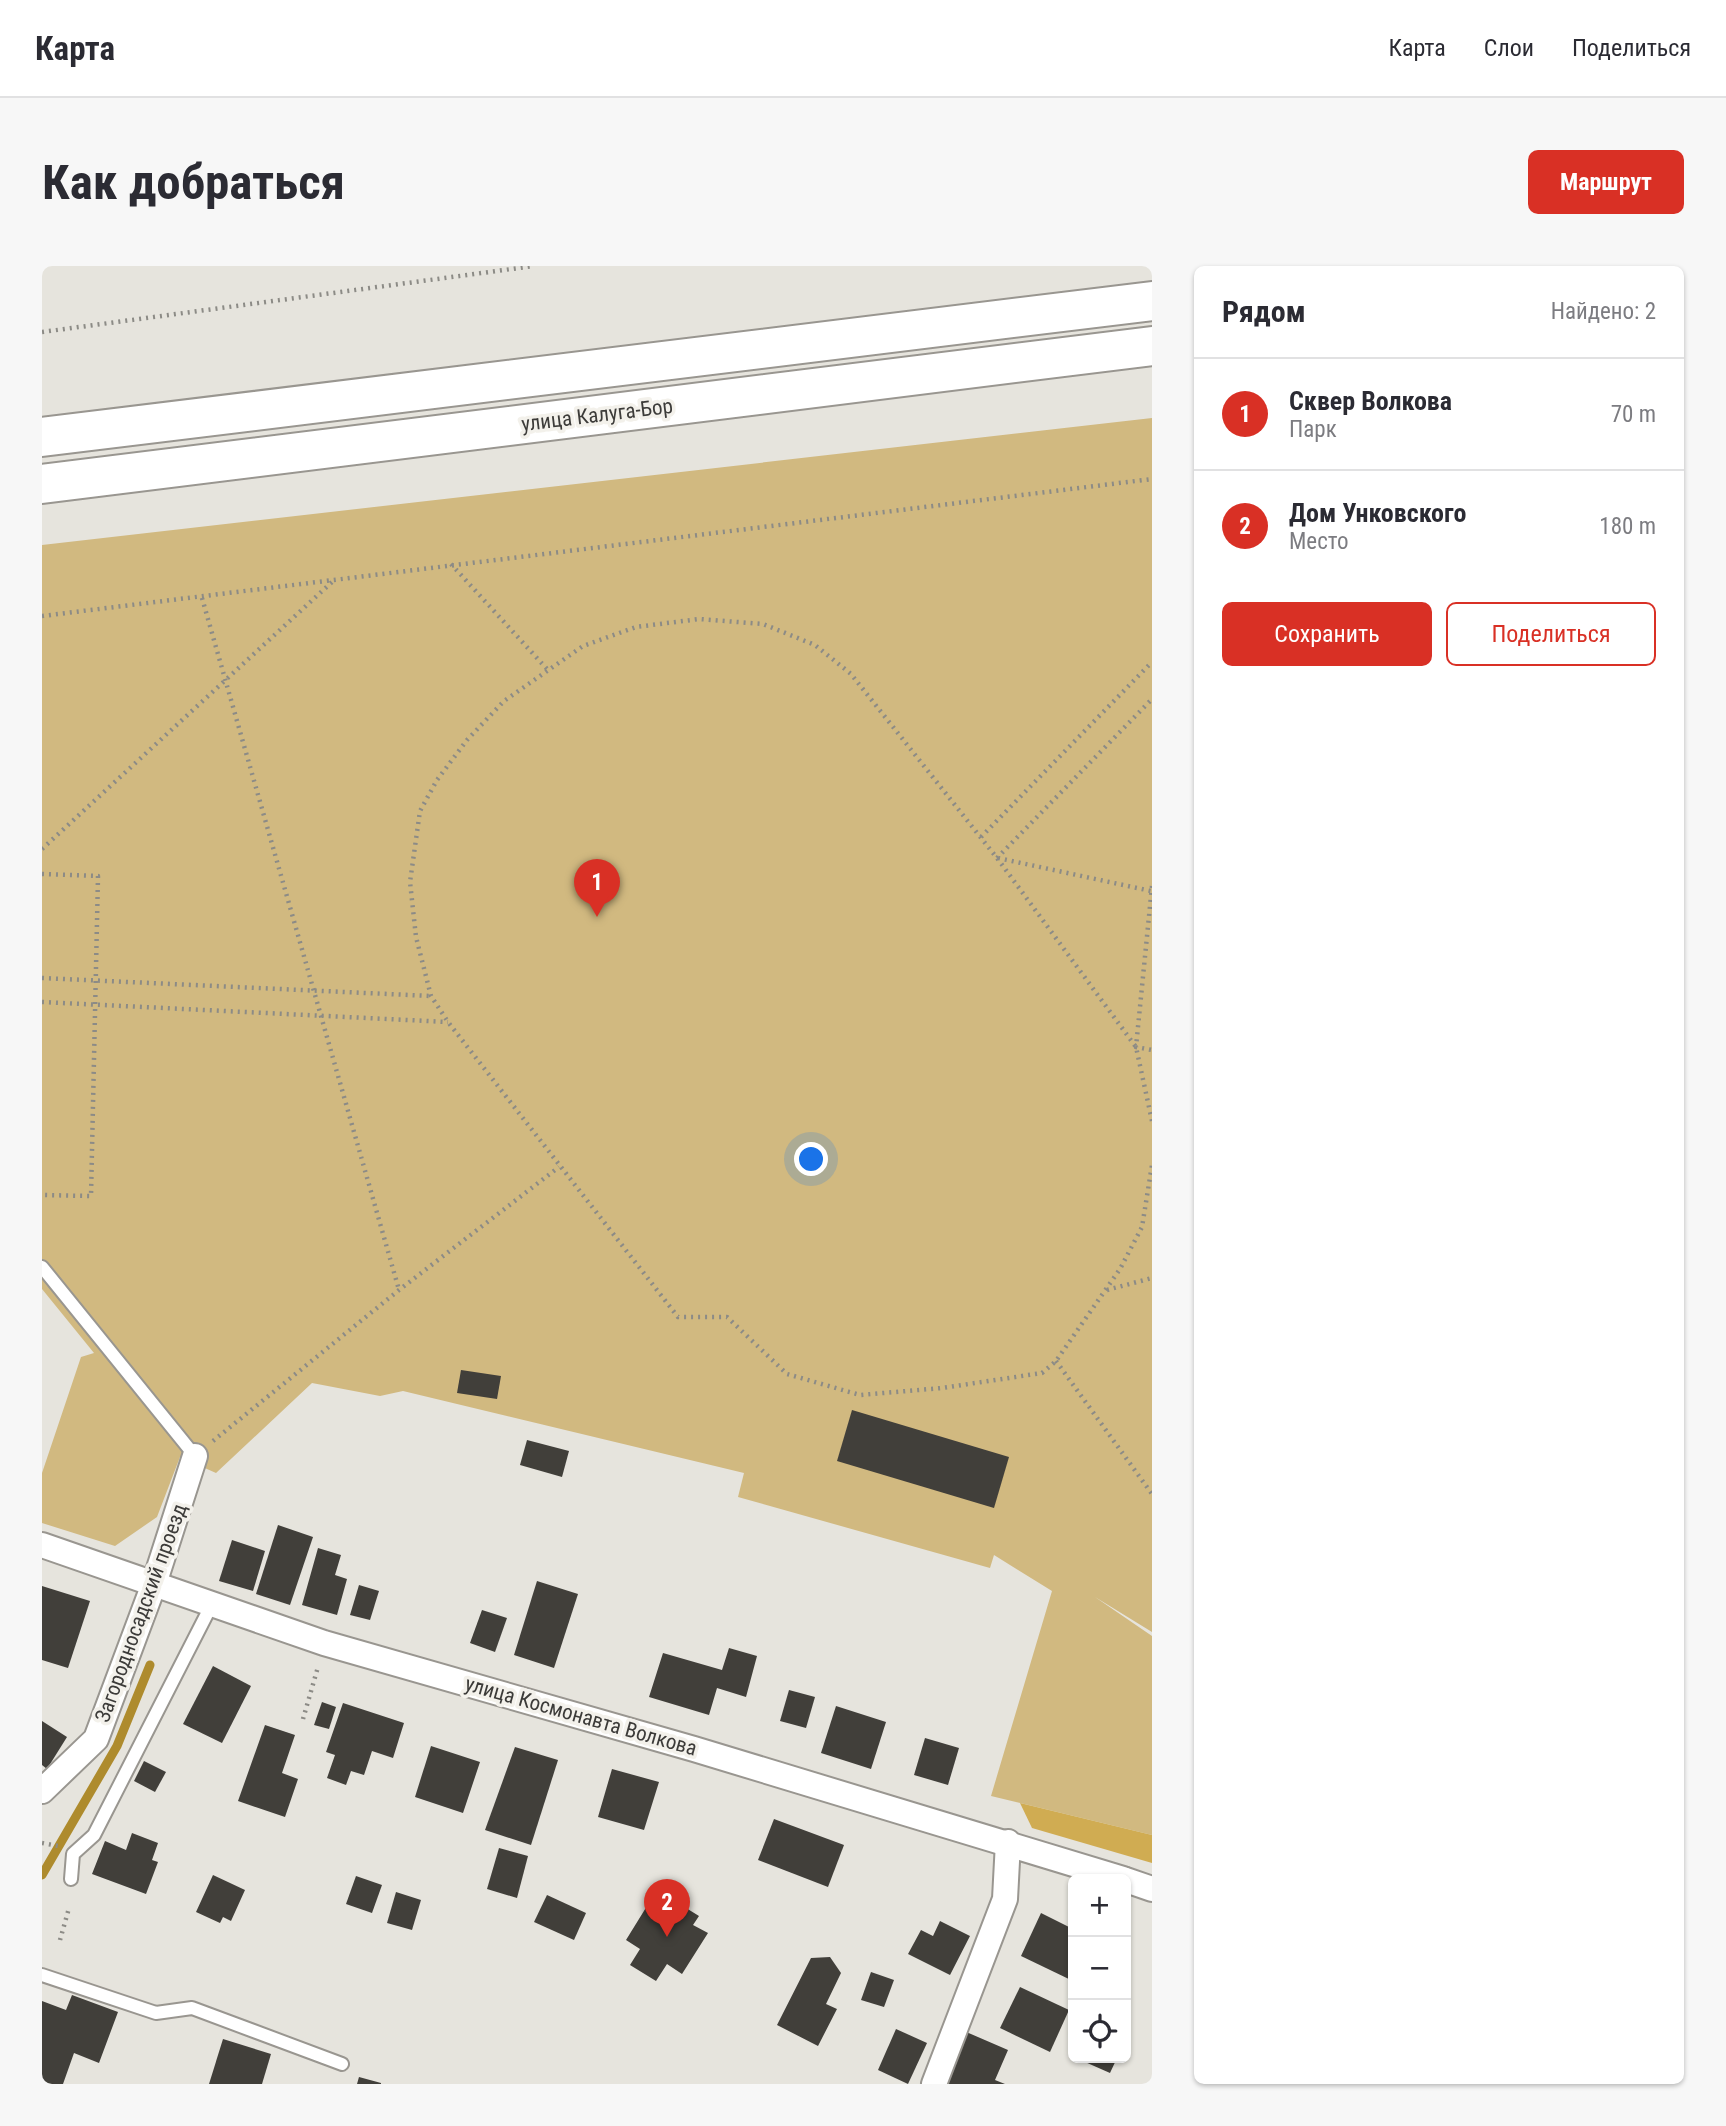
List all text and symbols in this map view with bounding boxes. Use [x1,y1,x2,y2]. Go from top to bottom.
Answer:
text: Карта [35,29,115,68]
text: Карта [1388,34,1446,62]
text: Слои [1484,34,1534,62]
text: Поделиться [1572,34,1691,62]
button: Маршрут [1528,150,1684,214]
text: Как добраться [42,154,345,211]
text: Рядом [1222,294,1306,329]
text: Найдено: 2 [1551,298,1656,325]
text: Сквер Волкова [1289,386,1452,416]
street label: улица Калуга-Бор [520,394,674,436]
text: 1 [1239,401,1251,428]
text: 70 m [1611,401,1656,428]
text: Парк [1289,416,1337,443]
text: Дом Унковского [1289,498,1466,528]
text: 2 [1239,513,1251,540]
text: 180 m [1599,513,1656,540]
text: Место [1289,528,1349,555]
button: Сохранить [1222,602,1432,666]
button: Поделиться [1446,602,1656,666]
pin: 1 [574,859,620,917]
your location [794,1142,828,1176]
street label: Загородносадский проезд [90,1500,192,1726]
street label: улица Космонавта Волкова [462,1671,700,1761]
map controls [1068,1874,1131,2063]
button: + [1068,1874,1131,1937]
pin: 2 [644,1879,690,1937]
button: − [1068,1937,1131,2000]
button: locate [1068,2000,1131,2063]

